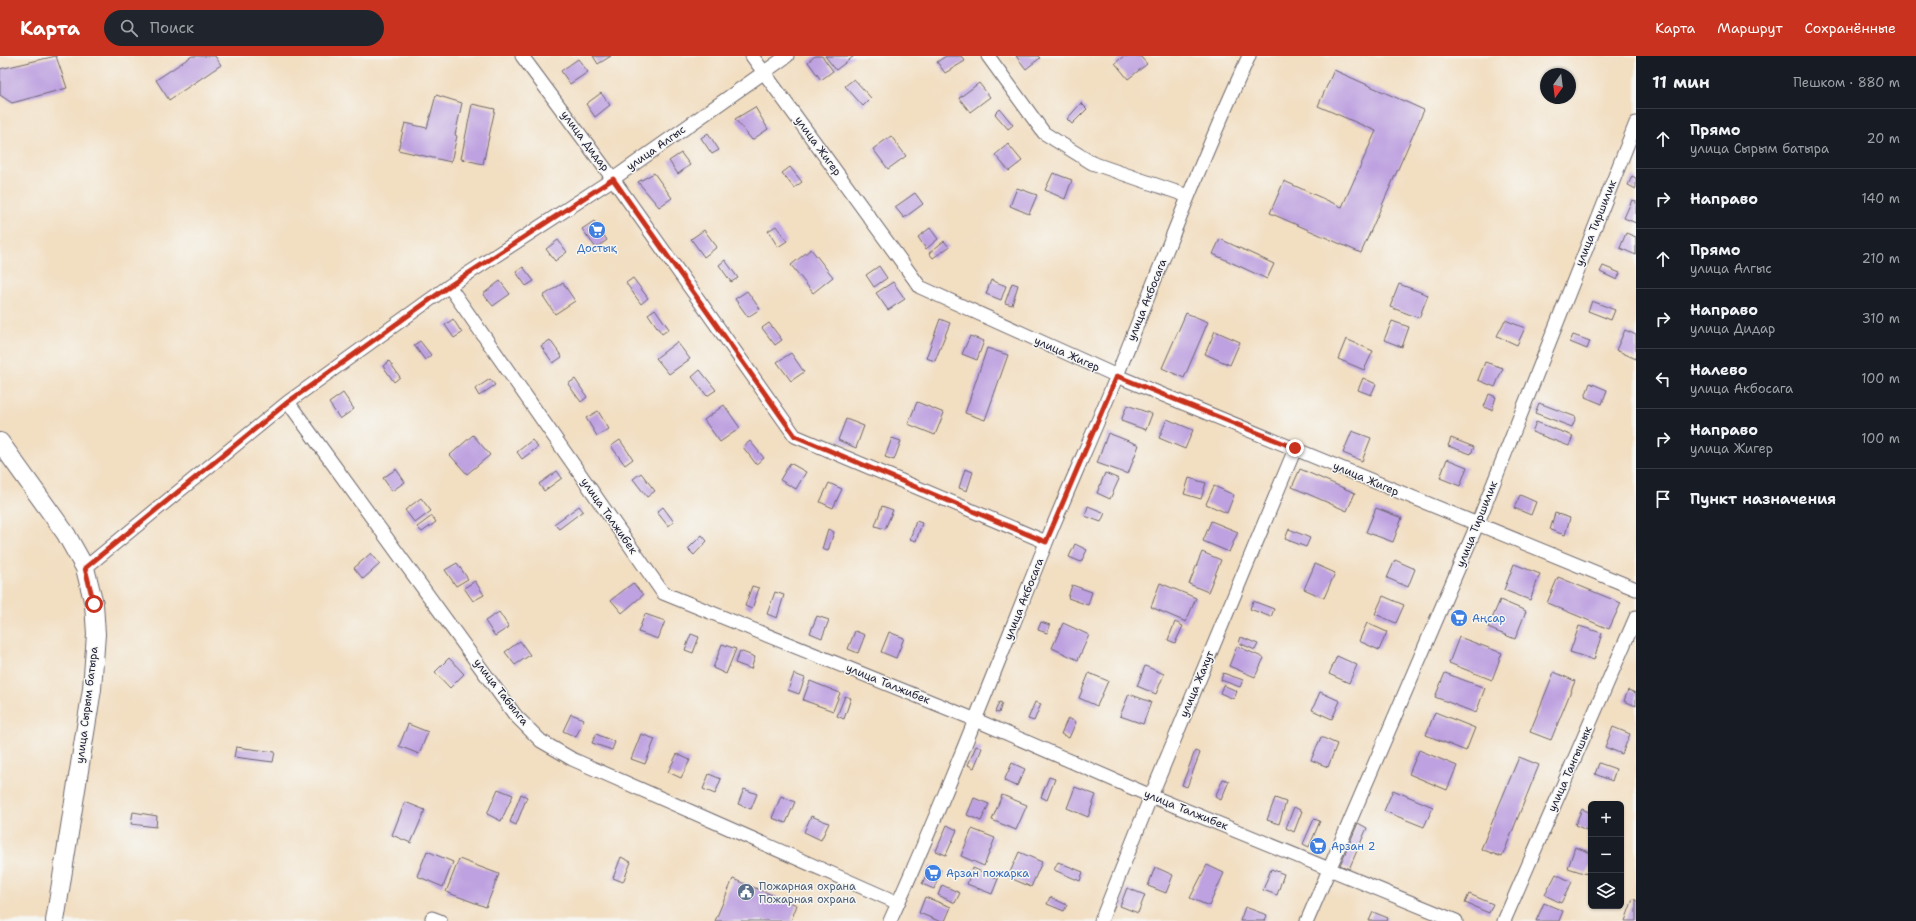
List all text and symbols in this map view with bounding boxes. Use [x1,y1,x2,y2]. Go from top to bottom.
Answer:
search box [104,10,384,46]
text: Карта [20,16,80,41]
icon: search [118,17,140,39]
text: Поиск [150,18,194,38]
text: Карта [1655,19,1695,37]
text: Маршрут [1717,19,1783,37]
text: Сохранённые [1805,19,1896,37]
north arrow [1540,68,1576,104]
text: 11 мин [1652,71,1710,93]
text: Пешком · 880 m [1793,74,1900,91]
street label: улица Дидар [557,108,613,174]
street label: улица Жигер [791,113,845,179]
text: Прямо [1690,120,1740,140]
street label: улица Алгыс [623,122,689,174]
icon: ahead [1652,128,1674,150]
text: 20 m [1867,130,1900,147]
text: улица Сырым батыра [1690,140,1829,157]
street label: улица Тиршилик [1572,177,1620,268]
icon: right [1652,188,1674,210]
text: Направо [1690,189,1758,209]
text: 140 m [1861,190,1900,207]
supermarket icon: Достық [587,220,607,240]
text: Прямо [1690,240,1740,260]
place label: Достық [577,241,618,256]
icon: ahead [1652,248,1674,270]
text: 210 m [1862,250,1900,267]
street label: улица Акбосага [1124,257,1170,343]
text: улица Алгыс [1690,260,1772,277]
text: Направо [1690,300,1758,320]
icon: right [1652,308,1674,330]
text: 310 m [1862,310,1900,327]
text: улица Дидар [1690,320,1775,337]
street label: улица Жигер [1032,333,1102,375]
text: Налево [1690,360,1748,380]
icon: left [1652,368,1674,390]
text: 100 m [1861,370,1900,387]
text: улица Акбосага [1690,380,1793,397]
text: Направо [1690,420,1758,440]
icon: right [1652,428,1674,450]
text: 100 m [1861,430,1900,447]
route end [1286,439,1304,457]
text: улица Жигер [1690,440,1773,457]
street label: улица Жигер [1331,458,1401,500]
street label: улица Талжибек [577,475,641,557]
street label: улица Тиршилик [1453,478,1501,569]
icon: arrive [1652,488,1674,510]
text: Пункт назначения [1690,489,1836,509]
street label: улица Акбосага [1001,556,1047,642]
route start [85,595,103,613]
supermarket icon: Аңсар [1449,608,1469,628]
place label: Аңсар [1472,611,1505,626]
street label: улица Сырым батыра [72,646,102,764]
street label: улица Жахут [1176,648,1218,720]
street label: улица Табылга [470,655,532,729]
street label: улица Талжибек [844,660,932,708]
street label: улица Тангышык [1544,724,1596,814]
street label: улица Талжибек [1142,786,1230,834]
map controls [1588,801,1624,909]
button: + [1588,801,1624,837]
supermarket icon: Арзан 2 [1308,836,1328,856]
button: − [1588,837,1624,873]
place label: Арзан 2 [1331,839,1375,854]
supermarket icon: Арзан пожарка [923,863,943,883]
place label: Арзан пожарка [946,866,1029,881]
button: layers [1588,873,1624,909]
place label: Пожарная охрана Пожарная охрана [759,879,856,907]
public building icon: Пожарная охрана Пожарная охрана [736,882,756,902]

